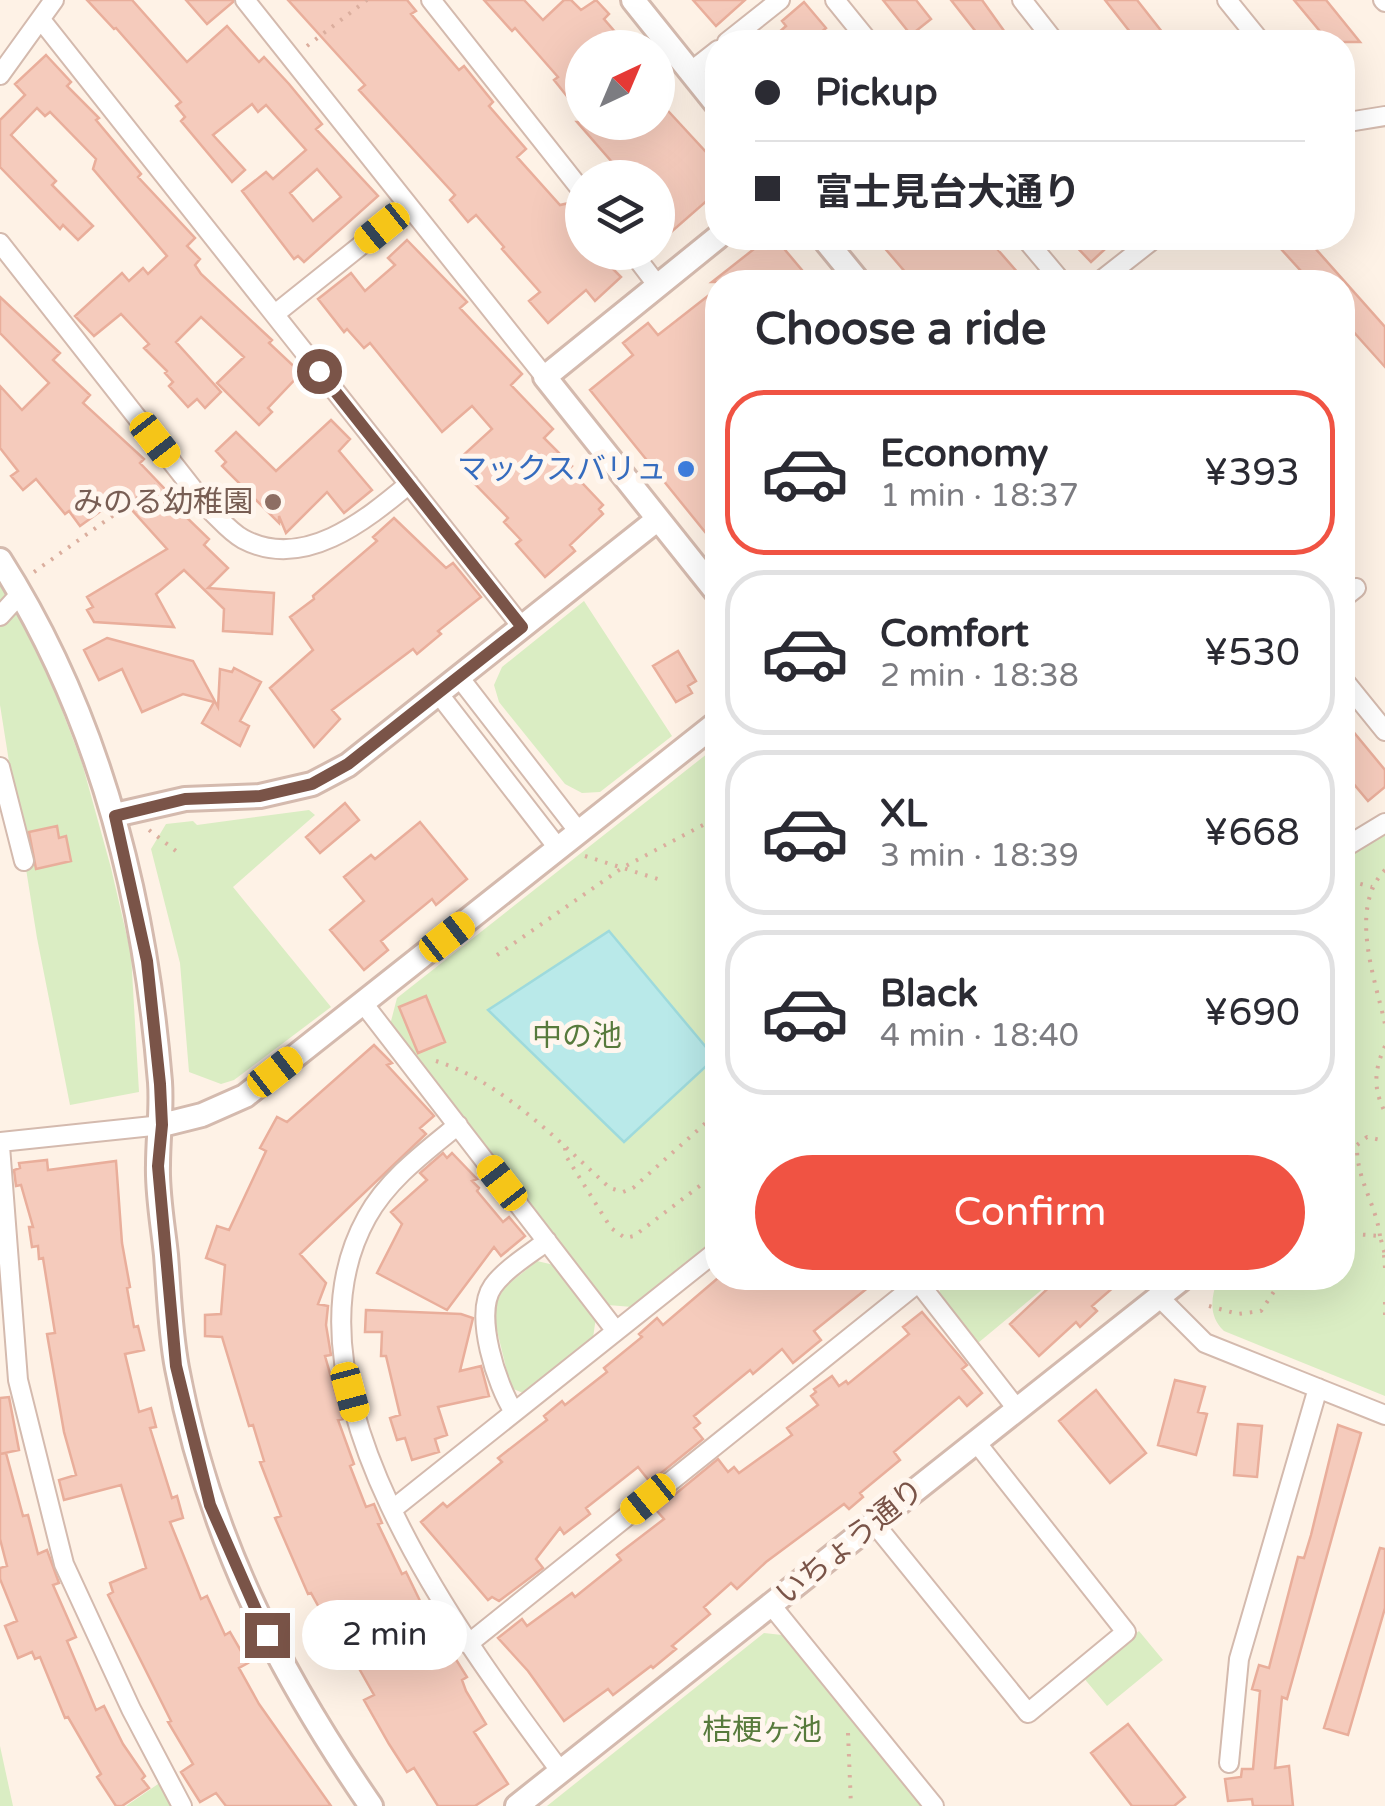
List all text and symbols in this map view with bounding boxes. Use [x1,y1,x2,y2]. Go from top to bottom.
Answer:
north arrow [565,30,675,140]
map controls [565,30,675,270]
text: Pickup [815,70,938,116]
button: layers [565,160,675,270]
text: 富士見台大通り [815,170,1081,216]
car [349,197,415,259]
text: Choose a ride [755,303,1046,357]
route start [297,349,342,394]
car [125,407,185,473]
icon: car [760,428,850,518]
text: Economy [880,431,1048,477]
text: ¥393 [1203,450,1300,496]
place label: マックスバリュ [457,451,666,488]
marker: マックスバリュ [675,458,697,480]
text: 1 min · 18:37 [880,477,1079,515]
place label: みのる幼稚園 [73,484,253,521]
marker: みのる幼稚園 [262,491,284,513]
icon: car [760,608,850,698]
text: Comfort [880,611,1029,657]
text: ¥530 [1203,630,1300,676]
text: 2 min · 18:38 [880,657,1079,695]
icon: car [760,788,850,878]
text: XL [880,791,927,837]
text: ¥668 [1203,810,1300,856]
text: 3 min · 18:39 [880,837,1079,875]
car [414,907,480,967]
icon: car [760,968,850,1058]
text: Black [880,971,978,1017]
text: ¥690 [1203,990,1300,1036]
text: 4 min · 18:40 [880,1017,1079,1055]
park label: 中の池 [532,1018,622,1055]
car [242,1042,308,1102]
car [472,1150,532,1216]
button: Confirm [755,1155,1305,1270]
car [328,1359,372,1425]
car [615,1468,681,1530]
street label: いちょう通り [768,1471,932,1613]
callout: 2 min [302,1600,467,1670]
route end [245,1613,290,1658]
text: 2 min [342,1616,427,1654]
park label: 桔梗ヶ池 [702,1712,822,1749]

